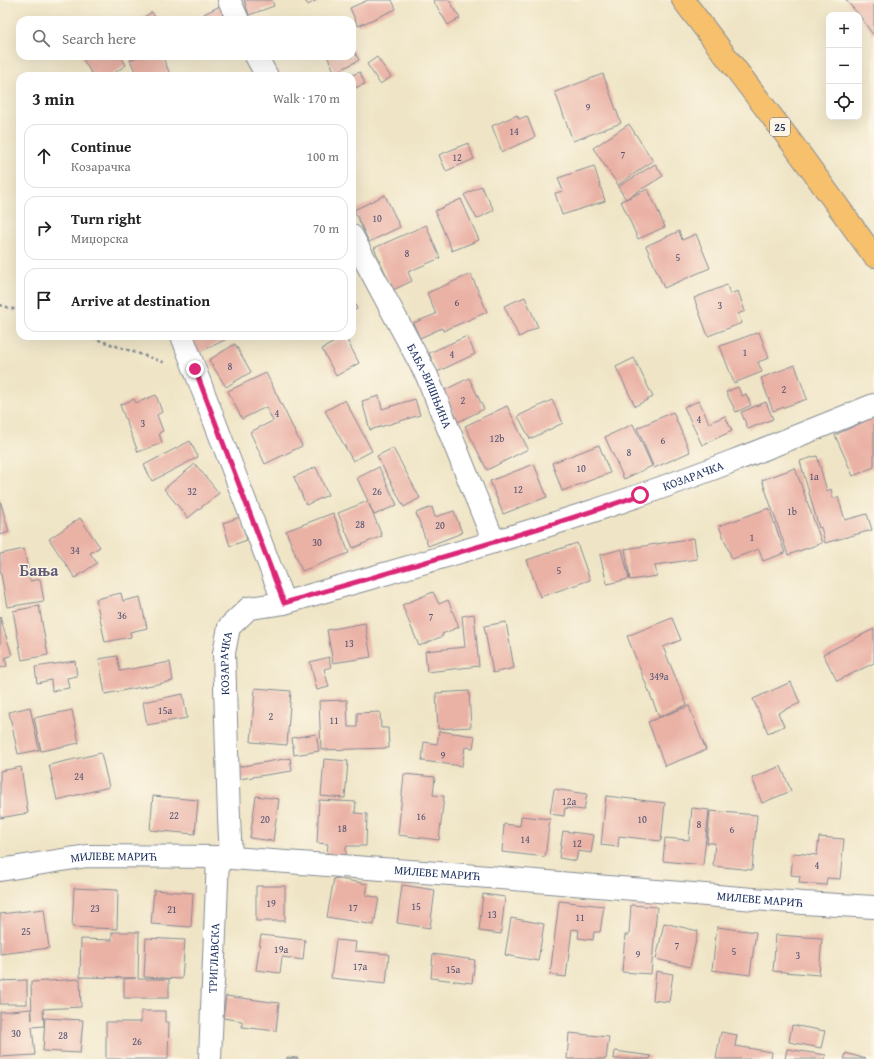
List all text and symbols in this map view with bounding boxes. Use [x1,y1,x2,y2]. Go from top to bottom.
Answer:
map controls [826,12,862,120]
button: + [826,12,862,48]
search box [16,16,356,60]
icon: search [30,27,52,49]
text: Search here [62,28,136,49]
button: − [826,48,862,84]
button: locate [826,84,862,120]
text: 3 min [32,86,74,111]
text: Walk · 170 m [273,89,340,108]
house number: 9 [586,100,591,115]
road number: 25 [770,118,790,136]
house number: 14 [509,124,519,139]
text: Continue [71,136,132,157]
icon: ahead [33,145,55,167]
text: 100 m [307,147,339,166]
house number: 7 [621,147,626,162]
house number: 12 [452,150,462,165]
text: Козарачка [71,157,131,176]
text: Turn right [71,208,142,229]
house number: 10 [372,211,382,226]
icon: right [33,217,55,239]
text: 70 m [313,219,339,238]
text: Миџорска [71,229,129,248]
house number: 8 [405,246,410,261]
house number: 5 [676,250,681,265]
icon: arrive [33,289,55,311]
text: Arrive at destination [71,290,210,311]
house number: 6 [455,295,460,310]
house number: 3 [718,298,723,313]
street label: БАБА-ВИШЊИНА [403,340,457,431]
house number: 1 [743,345,748,360]
house number: 4 [450,347,455,362]
house number: 8 [228,359,233,374]
route end [186,360,204,378]
house number: 2 [782,382,787,397]
house number: 2 [461,393,466,408]
house number: 4 [275,406,280,421]
house number: 4 [697,412,702,427]
house number: 3 [141,416,146,431]
house number: 12b [490,431,504,446]
house number: 6 [661,433,666,448]
house number: 8 [627,445,632,460]
street label: КОЗАРАЧКА [660,456,727,495]
house number: 10 [576,461,586,476]
house number: 1a [809,469,819,484]
house number: 12 [513,482,523,497]
house number: 32 [187,484,197,499]
house number: 26 [372,484,382,499]
route start [631,486,649,504]
house number: 1b [787,504,797,519]
house number: 28 [355,517,365,532]
house number: 20 [435,518,445,533]
house number: 1 [750,530,755,545]
house number: 30 [312,535,322,550]
house number: 34 [70,543,80,558]
district label: Бања [19,558,59,582]
house number: 5 [557,563,562,578]
house number: 36 [117,608,127,623]
house number: 7 [429,609,434,624]
street label: КОЗАРАЧКА [215,629,236,695]
house number: 13 [344,636,354,651]
house number: 349a [649,669,669,684]
house number: 15a [158,703,172,718]
house number: 2 [269,709,274,724]
house number: 11 [329,713,339,728]
house number: 9 [441,748,446,763]
house number: 24 [74,769,84,784]
house number: 12a [562,794,576,809]
house number: 22 [169,808,179,823]
house number: 16 [416,809,426,824]
house number: 20 [260,812,270,827]
house number: 10 [637,812,647,827]
house number: 8 [697,817,702,832]
house number: 18 [337,821,347,836]
house number: 6 [730,822,735,837]
house number: 14 [520,832,530,847]
house number: 12 [572,836,582,851]
street label: МИЛЕВЕ МАРИЋ [69,847,158,867]
house number: 4 [815,858,820,873]
street label: МИЛЕВЕ МАРИЋ [393,861,482,884]
street label: МИЛЕВЕ МАРИЋ [716,887,804,911]
house number: 19 [266,896,276,911]
house number: 15 [411,899,421,914]
house number: 17 [348,900,358,915]
house number: 23 [90,901,100,916]
house number: 21 [167,902,177,917]
house number: 13 [487,907,497,922]
house number: 11 [575,910,585,925]
street label: ТРИГЛАВСКА [204,922,223,993]
house number: 25 [21,924,31,939]
house number: 7 [675,938,680,953]
house number: 19a [274,942,288,957]
house number: 5 [732,944,737,959]
house number: 9 [636,947,641,962]
house number: 3 [796,948,801,963]
house number: 17a [353,959,367,974]
house number: 15a [446,962,460,977]
house number: 30 [11,1026,21,1041]
house number: 28 [58,1028,68,1043]
house number: 26 [132,1034,142,1049]

